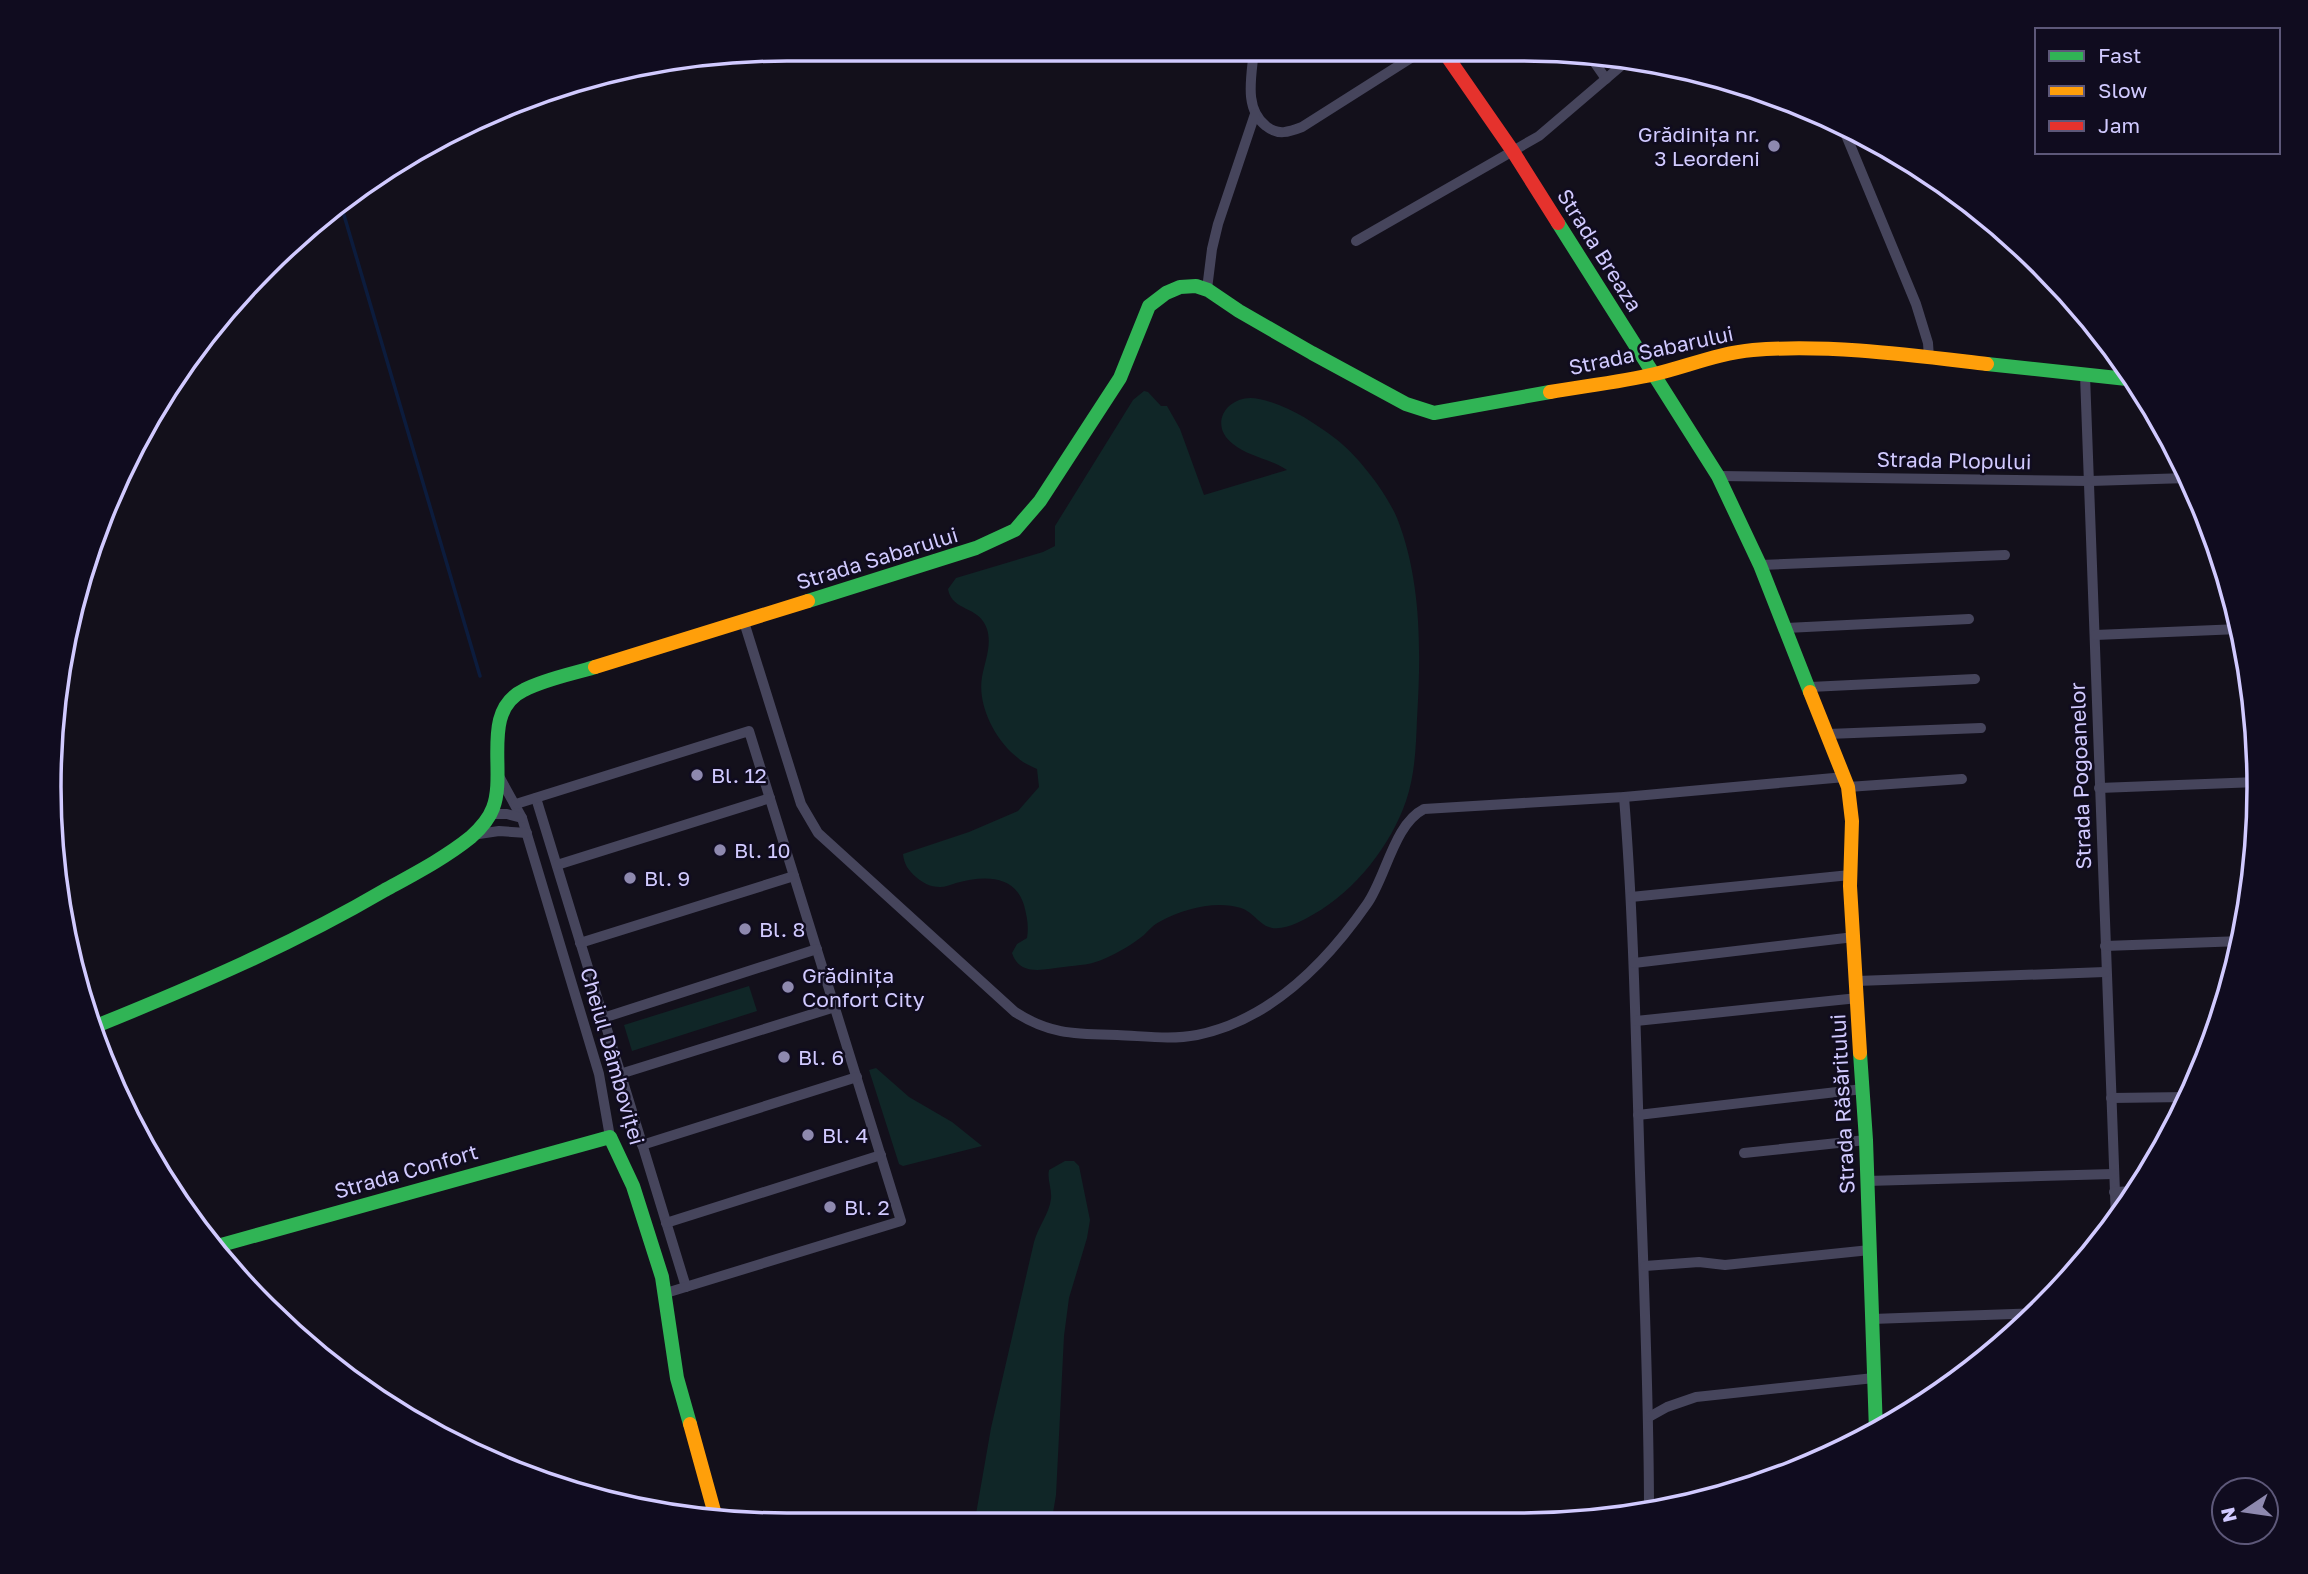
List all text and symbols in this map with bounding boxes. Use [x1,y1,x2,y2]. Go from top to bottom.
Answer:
legend [2035,28,2280,154]
text: Fast [2098,42,2141,68]
text: Slow [2098,77,2147,103]
text: Jam [2098,112,2140,138]
place label: Grădinița nr. 3 Leordeni [1638,121,1760,171]
marker: Grădinița nr. 3 Leordeni [1766,138,1782,154]
street label: Strada Breaza [1552,184,1648,316]
street label: Strada Sabarului [1566,320,1736,380]
street label: Strada Plopului [1876,446,2032,474]
street label: Strada Sabarului [793,521,961,595]
street label: Strada Pogoanelor [2064,682,2096,870]
place label: Bl. 12 [711,762,767,788]
marker: Bl. 12 [689,767,705,783]
place label: Bl. 10 [734,837,791,863]
marker: Bl. 10 [712,842,728,858]
place label: Bl. 9 [644,865,690,891]
marker: Bl. 9 [622,870,638,886]
place label: Bl. 8 [759,916,805,942]
marker: Bl. 8 [737,921,753,937]
place label: Grădinița Confort City [802,962,925,1012]
street label: Cheiul Dâmboviței [575,964,651,1148]
marker: Grădinița Confort City [780,979,796,995]
street label: Strada Răsăritului [1824,1013,1860,1195]
place label: Bl. 6 [798,1044,844,1070]
marker: Bl. 6 [776,1049,792,1065]
place label: Bl. 4 [822,1122,868,1148]
marker: Bl. 4 [800,1127,816,1143]
street label: Strada Confort [331,1138,481,1204]
place label: Bl. 2 [844,1194,890,1220]
marker: Bl. 2 [822,1199,838,1215]
north arrow [2210,1476,2280,1546]
text: N [2215,1505,2241,1525]

